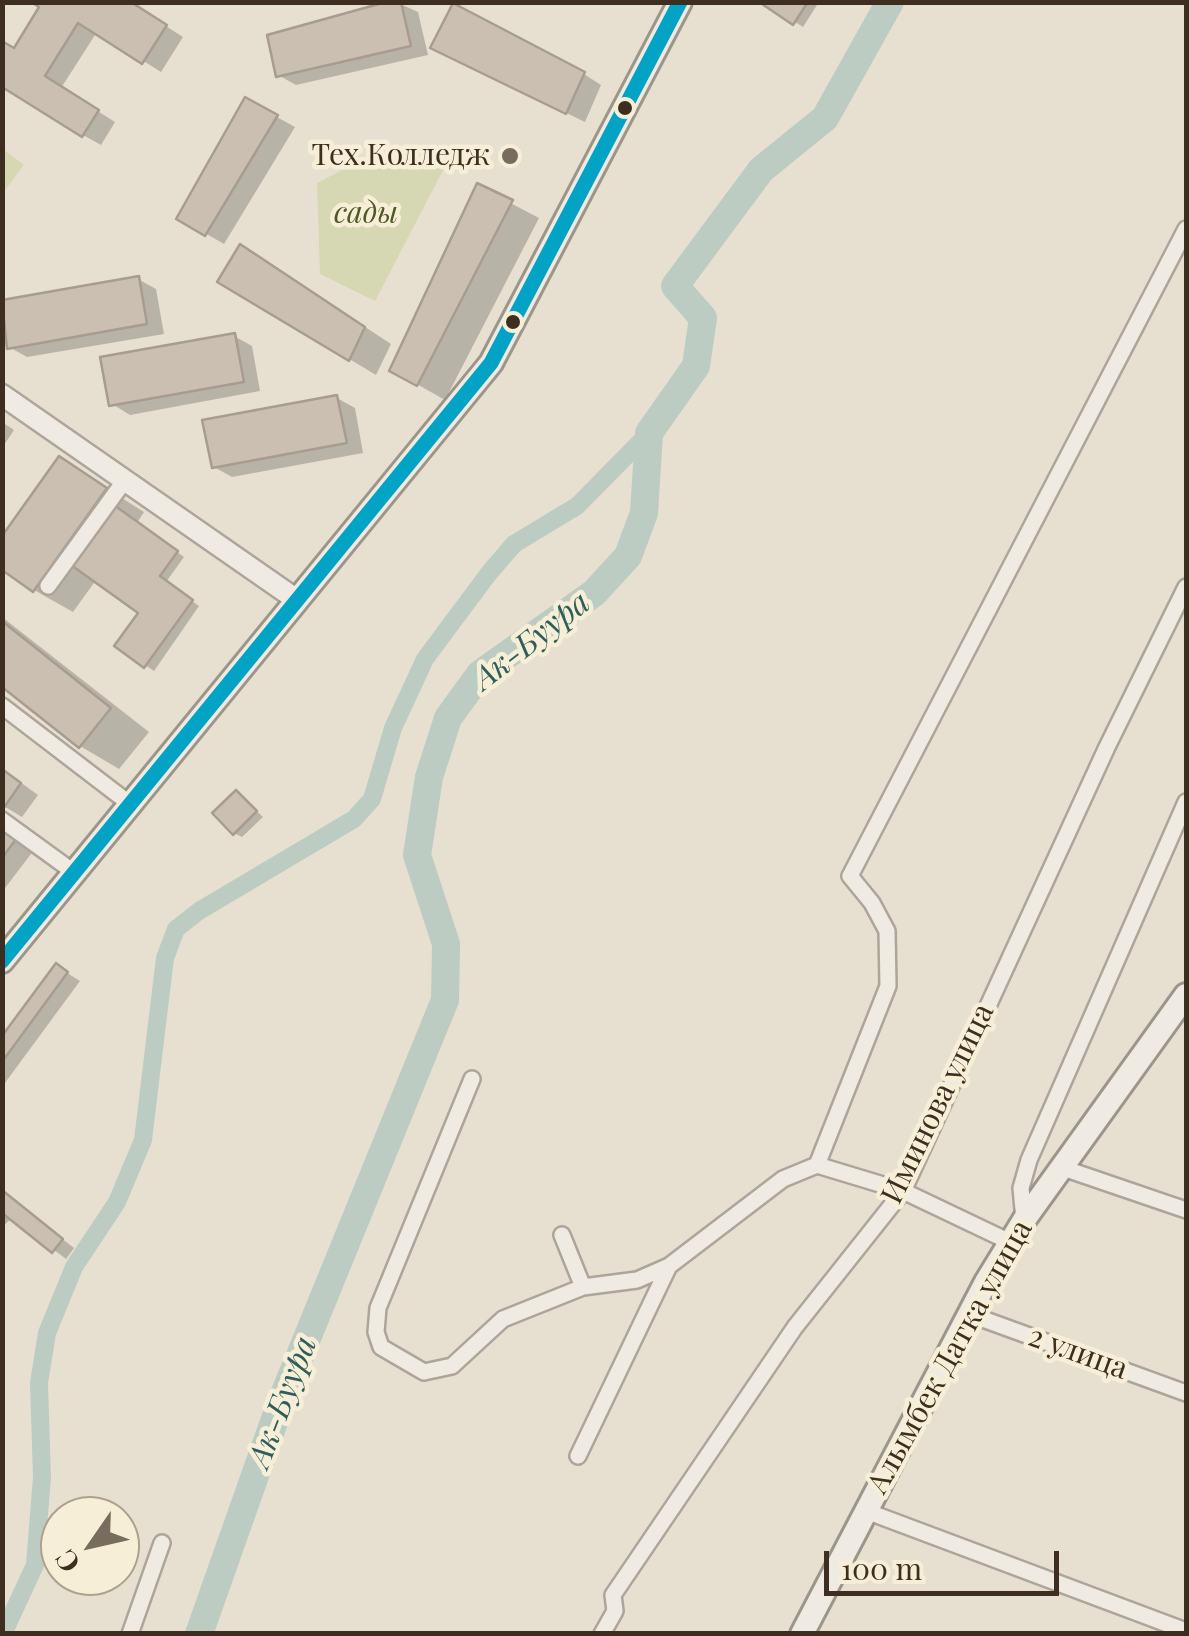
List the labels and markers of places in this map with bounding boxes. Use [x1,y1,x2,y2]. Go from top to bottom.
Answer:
unlabelled marker [615,98,635,118]
place label: Тех.Колледж [312,138,490,174]
marker: Тех.Колледж [499,145,521,167]
unlabelled marker [503,312,523,332]

